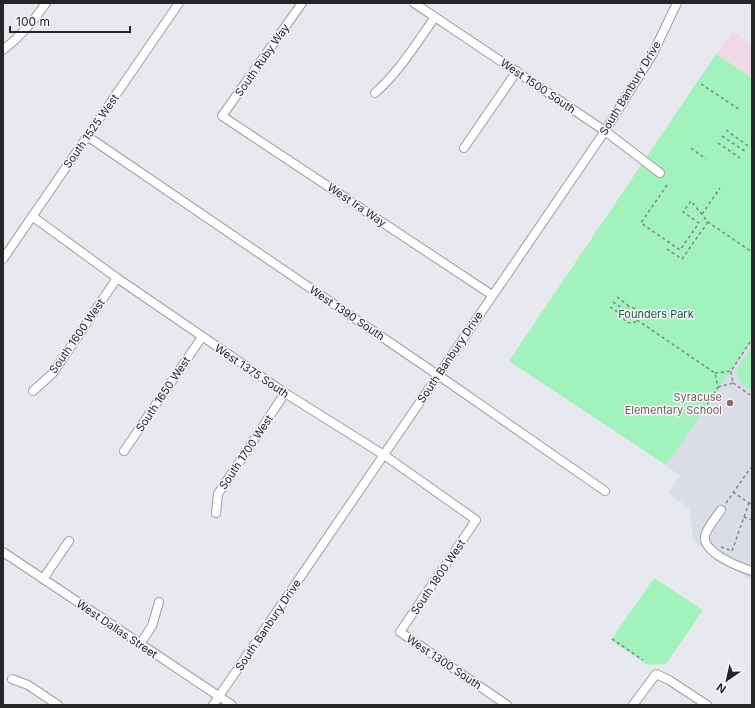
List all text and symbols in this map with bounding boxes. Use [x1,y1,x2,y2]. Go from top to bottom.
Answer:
scale bar [10,8,130,34]
text: 100 m [16,14,50,29]
street label: South Ruby Way [232,21,292,99]
street label: South Banbury Drive [596,38,664,138]
street label: West 1500 South [498,56,578,116]
street label: South 1525 West [60,91,122,171]
street label: West Ira Way [325,180,389,230]
street label: West 1390 South [307,283,387,343]
street label: South 1600 West [46,296,108,376]
park label: Founders Park [618,307,694,321]
street label: South Banbury Drive [414,309,486,405]
street label: West 1375 South [212,341,292,401]
street label: South 1650 West [133,353,193,434]
place label: Syracuse Elementary School [625,390,722,417]
marker: Syracuse Elementary School [725,398,735,408]
street label: South 1700 West [216,412,276,492]
street label: South 1800 West [408,536,469,617]
street label: South Banbury Drive [232,577,304,673]
street label: West Dallas Street [74,597,161,662]
street label: West 1300 South [404,632,484,692]
north arrow [707,660,747,700]
text: N [714,680,729,696]

